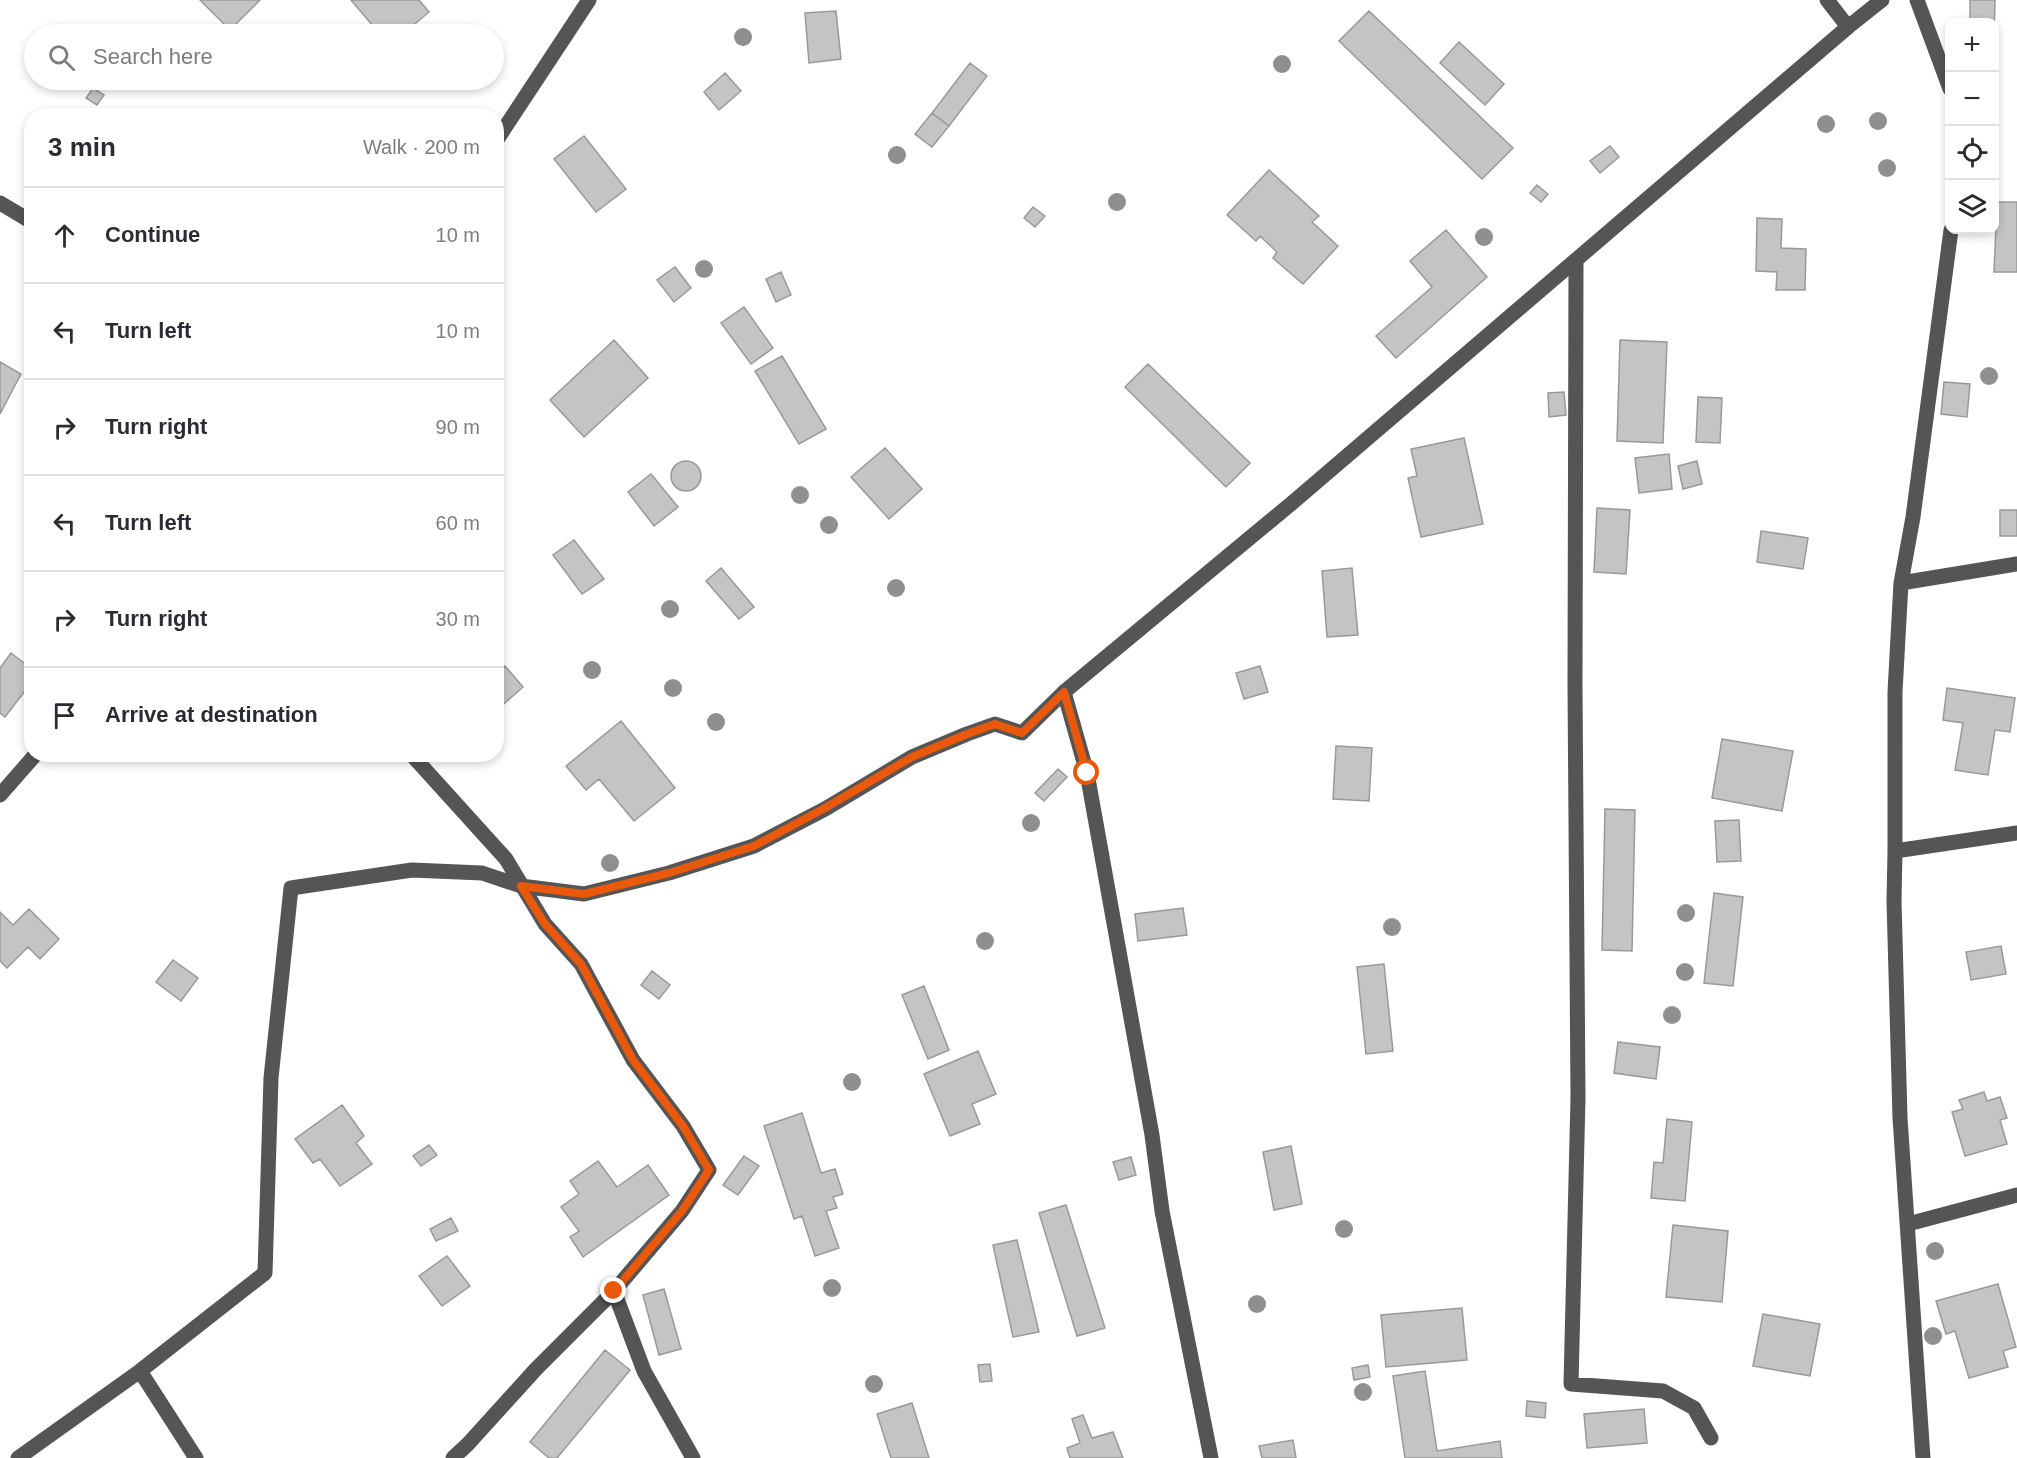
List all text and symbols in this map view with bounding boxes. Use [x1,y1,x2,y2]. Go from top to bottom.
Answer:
map controls [1945,18,1999,234]
button: + [1945,18,1999,72]
search box [24,24,504,90]
icon: search [45,41,78,74]
text: Search here [93,44,213,69]
button: − [1945,72,1999,126]
button: locate [1945,126,1999,180]
text: 3 min [48,132,116,162]
text: Walk · 200 m [363,136,480,158]
button: layers [1945,180,1999,234]
icon: ahead [48,219,81,252]
text: Continue [105,222,200,247]
text: 10 m [436,224,480,246]
icon: left [48,315,81,348]
text: Turn left [105,318,191,343]
text: 10 m [436,320,480,342]
icon: right [48,411,81,444]
text: Turn right [105,414,207,439]
text: 90 m [436,416,480,438]
icon: left [48,507,81,540]
text: Turn left [105,510,191,535]
text: 60 m [436,512,480,534]
icon: right [48,603,81,636]
text: Turn right [105,606,207,631]
text: 30 m [436,608,480,630]
icon: arrive [48,699,81,732]
text: Arrive at destination [105,702,318,727]
route start [1073,759,1099,785]
route end [600,1277,626,1303]

